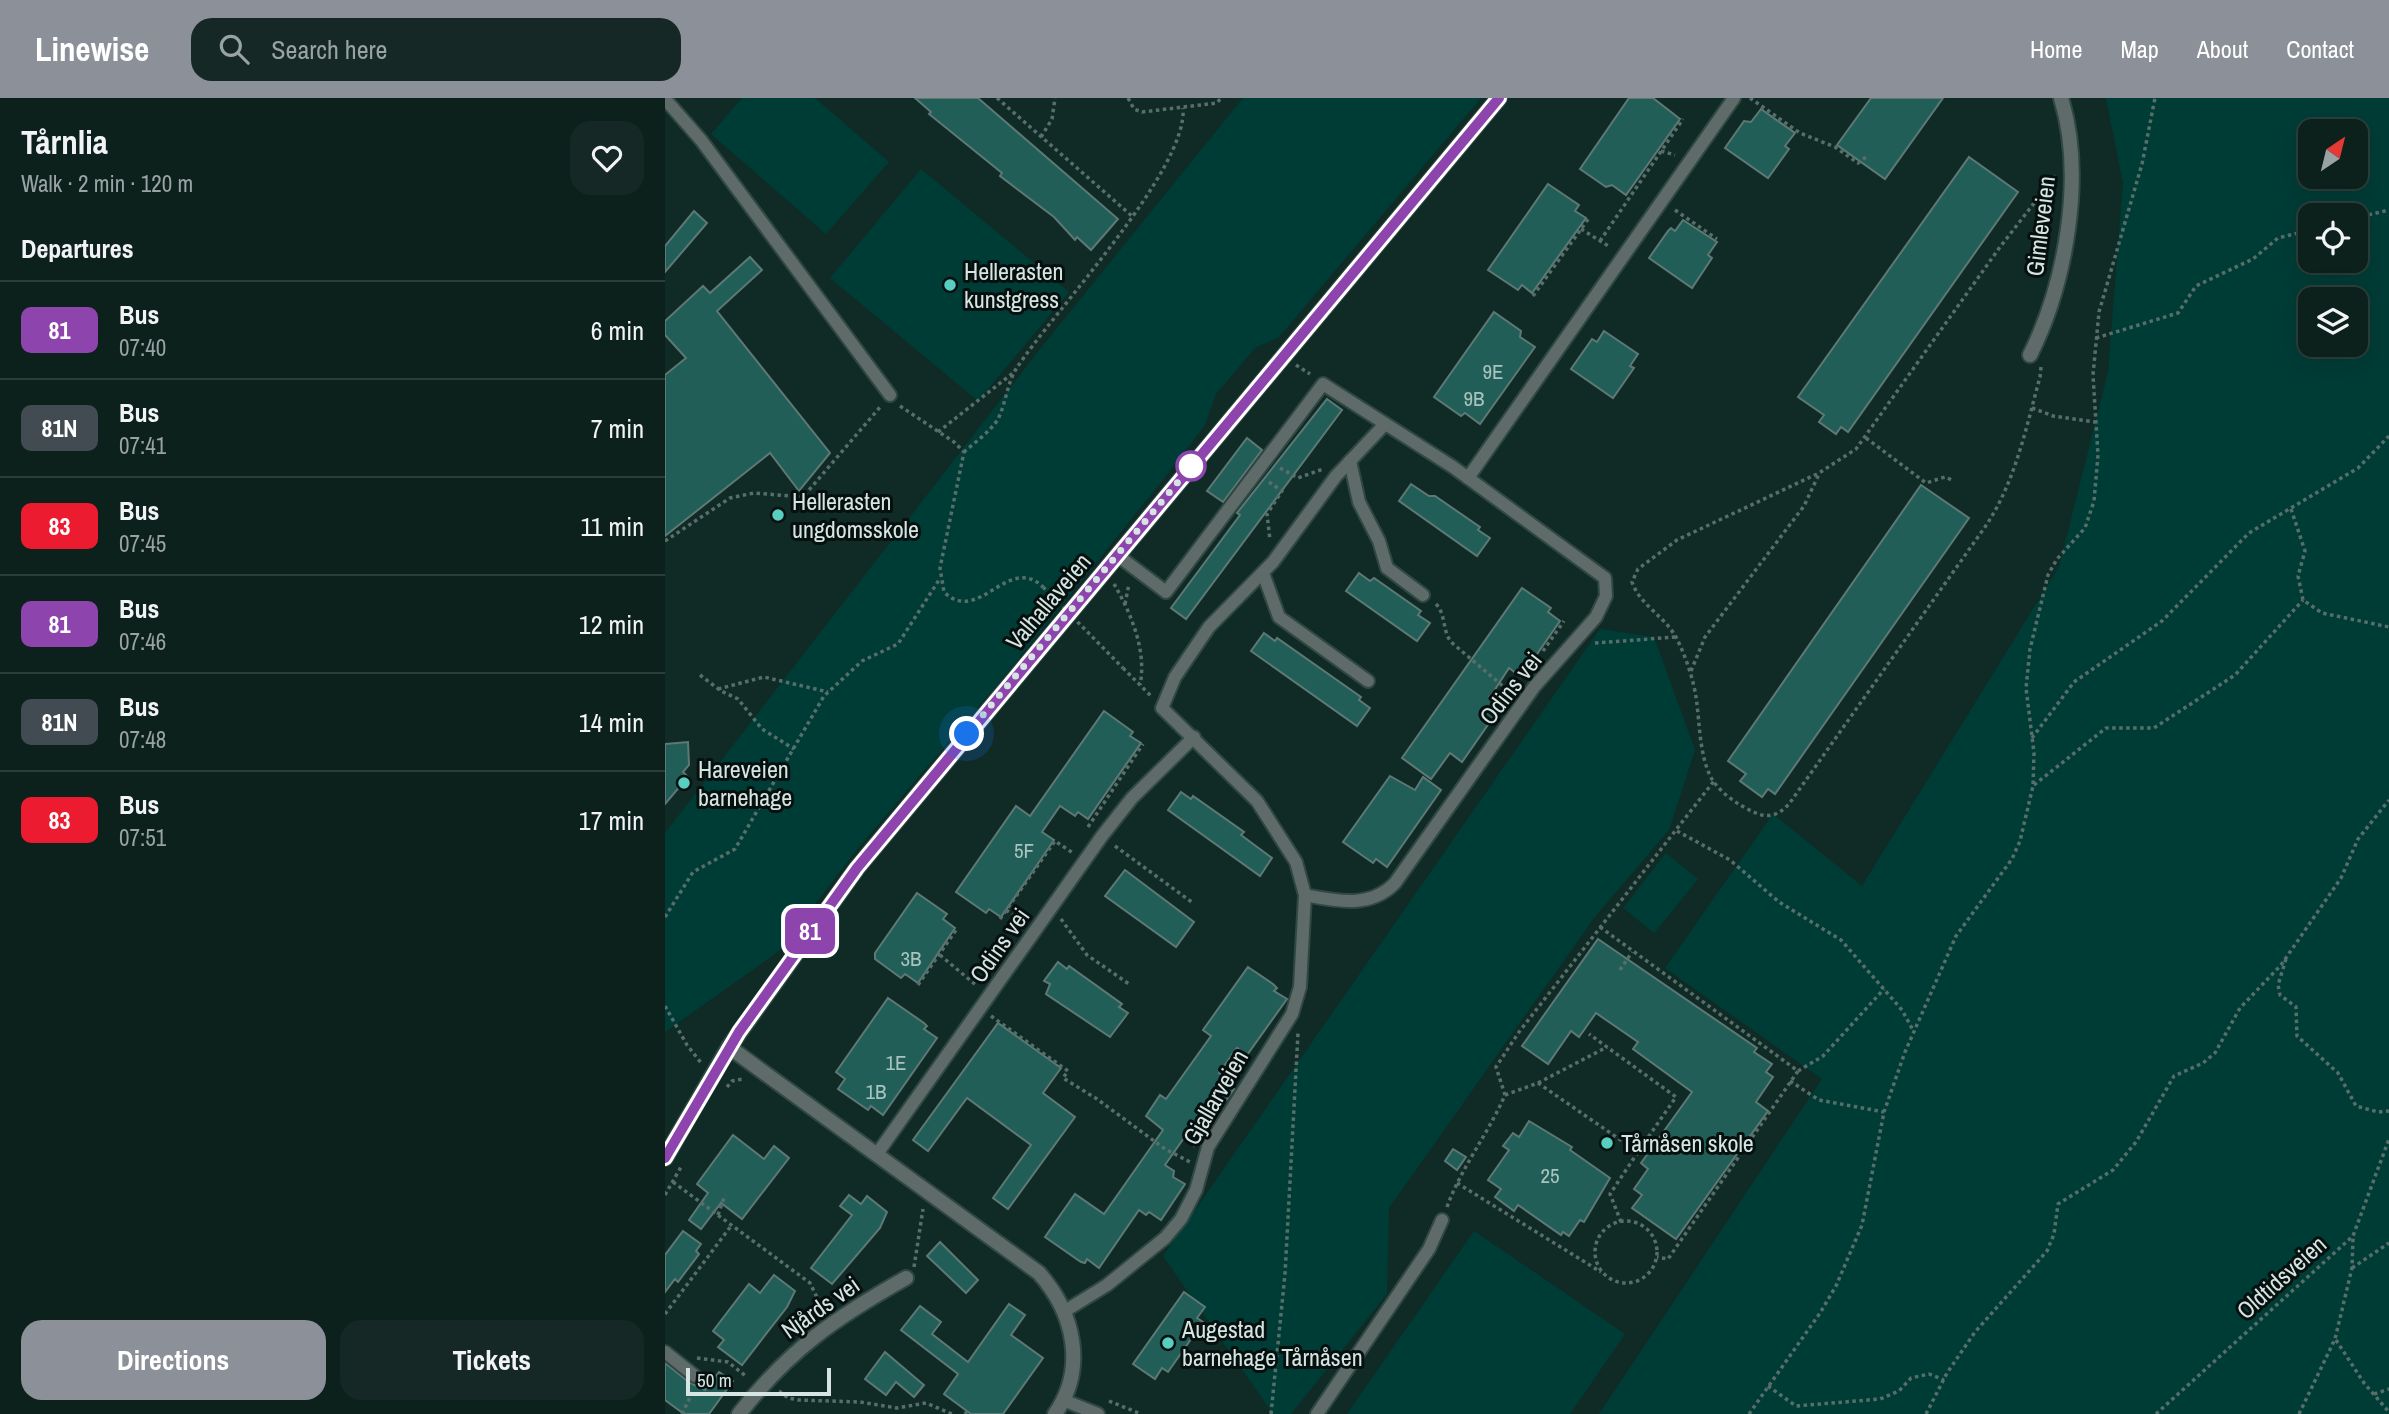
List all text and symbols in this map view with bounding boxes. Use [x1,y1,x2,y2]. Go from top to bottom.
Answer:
search box [191,18,681,81]
text: Linewise [35,27,149,71]
icon: search [215,30,253,68]
text: Search here [271,32,387,67]
text: Home [2030,33,2082,65]
text: Map [2120,33,2159,65]
text: About [2197,33,2248,65]
text: Contact [2286,33,2354,65]
north arrow [2298,119,2368,189]
map controls [2298,119,2368,357]
text: Tårnlia [21,120,108,164]
button: heart [570,121,644,195]
text: Walk · 2 min · 120 m [21,168,193,199]
street label: Gimleveien [2018,174,2062,278]
button: locate [2298,203,2368,273]
text: Departures [21,231,134,266]
place label: Hellerasten kunstgress [964,255,1064,315]
marker: Hellerasten kunstgress [942,277,958,293]
button: layers [2298,287,2368,357]
text: Bus [119,297,159,332]
text: 6 min [591,313,644,348]
text: 81 [49,314,70,346]
text: 07:40 [119,332,166,363]
house number: 9E [1482,357,1504,386]
house number: 9B [1463,384,1485,413]
text: Bus [119,395,159,430]
text: 7 min [591,411,644,446]
text: 81N [41,412,78,444]
text: 07:41 [119,430,166,461]
unlabelled marker [1176,451,1206,481]
place label: Hellerasten ungdomsskole [792,485,919,545]
text: Bus [119,493,159,528]
marker: Hellerasten ungdomsskole [770,507,786,523]
text: 11 min [580,509,644,544]
text: 83 [49,510,70,542]
text: 07:45 [119,528,166,559]
street label: Valhallaveien [998,546,1098,656]
text: Bus [119,591,159,626]
text: 12 min [579,607,644,642]
text: 81 [49,608,70,640]
text: 07:46 [119,626,166,657]
street label: Odins vei [1471,645,1549,731]
text: Bus [119,689,159,724]
text: 14 min [579,705,644,740]
text: 81N [41,706,78,738]
your location [949,716,984,751]
text: 07:48 [119,724,166,755]
place label: Hareveien barnehage [698,753,792,813]
marker: Hareveien barnehage [676,775,692,791]
text: Bus [119,787,159,822]
text: 17 min [579,803,644,838]
text: 83 [49,804,70,836]
text: 07:51 [119,822,166,853]
house number: 5F [1014,836,1034,865]
street label: Odins vei [962,901,1036,989]
line badge: 81 [779,908,841,954]
text: 81 [799,915,821,947]
house number: 3B [900,944,922,973]
street label: Gjallarveien [1175,1044,1255,1150]
house number: 1E [885,1048,907,1077]
house number: 1B [865,1077,887,1106]
place label: Tårnåsen skole [1621,1127,1754,1159]
marker: Tårnåsen skole [1599,1135,1615,1151]
house number: 25 [1540,1161,1560,1190]
street label: Oldtidsveien [2229,1228,2333,1326]
street label: Njårds vei [775,1268,865,1346]
place label: Augestad barnehage Tårnåsen [1181,1313,1363,1373]
button: Directions [21,1320,326,1400]
button: Tickets [340,1320,644,1400]
marker: Augestad barnehage Tårnåsen [1160,1335,1176,1351]
scale bar [686,1365,831,1397]
text: 50 m [697,1367,732,1393]

